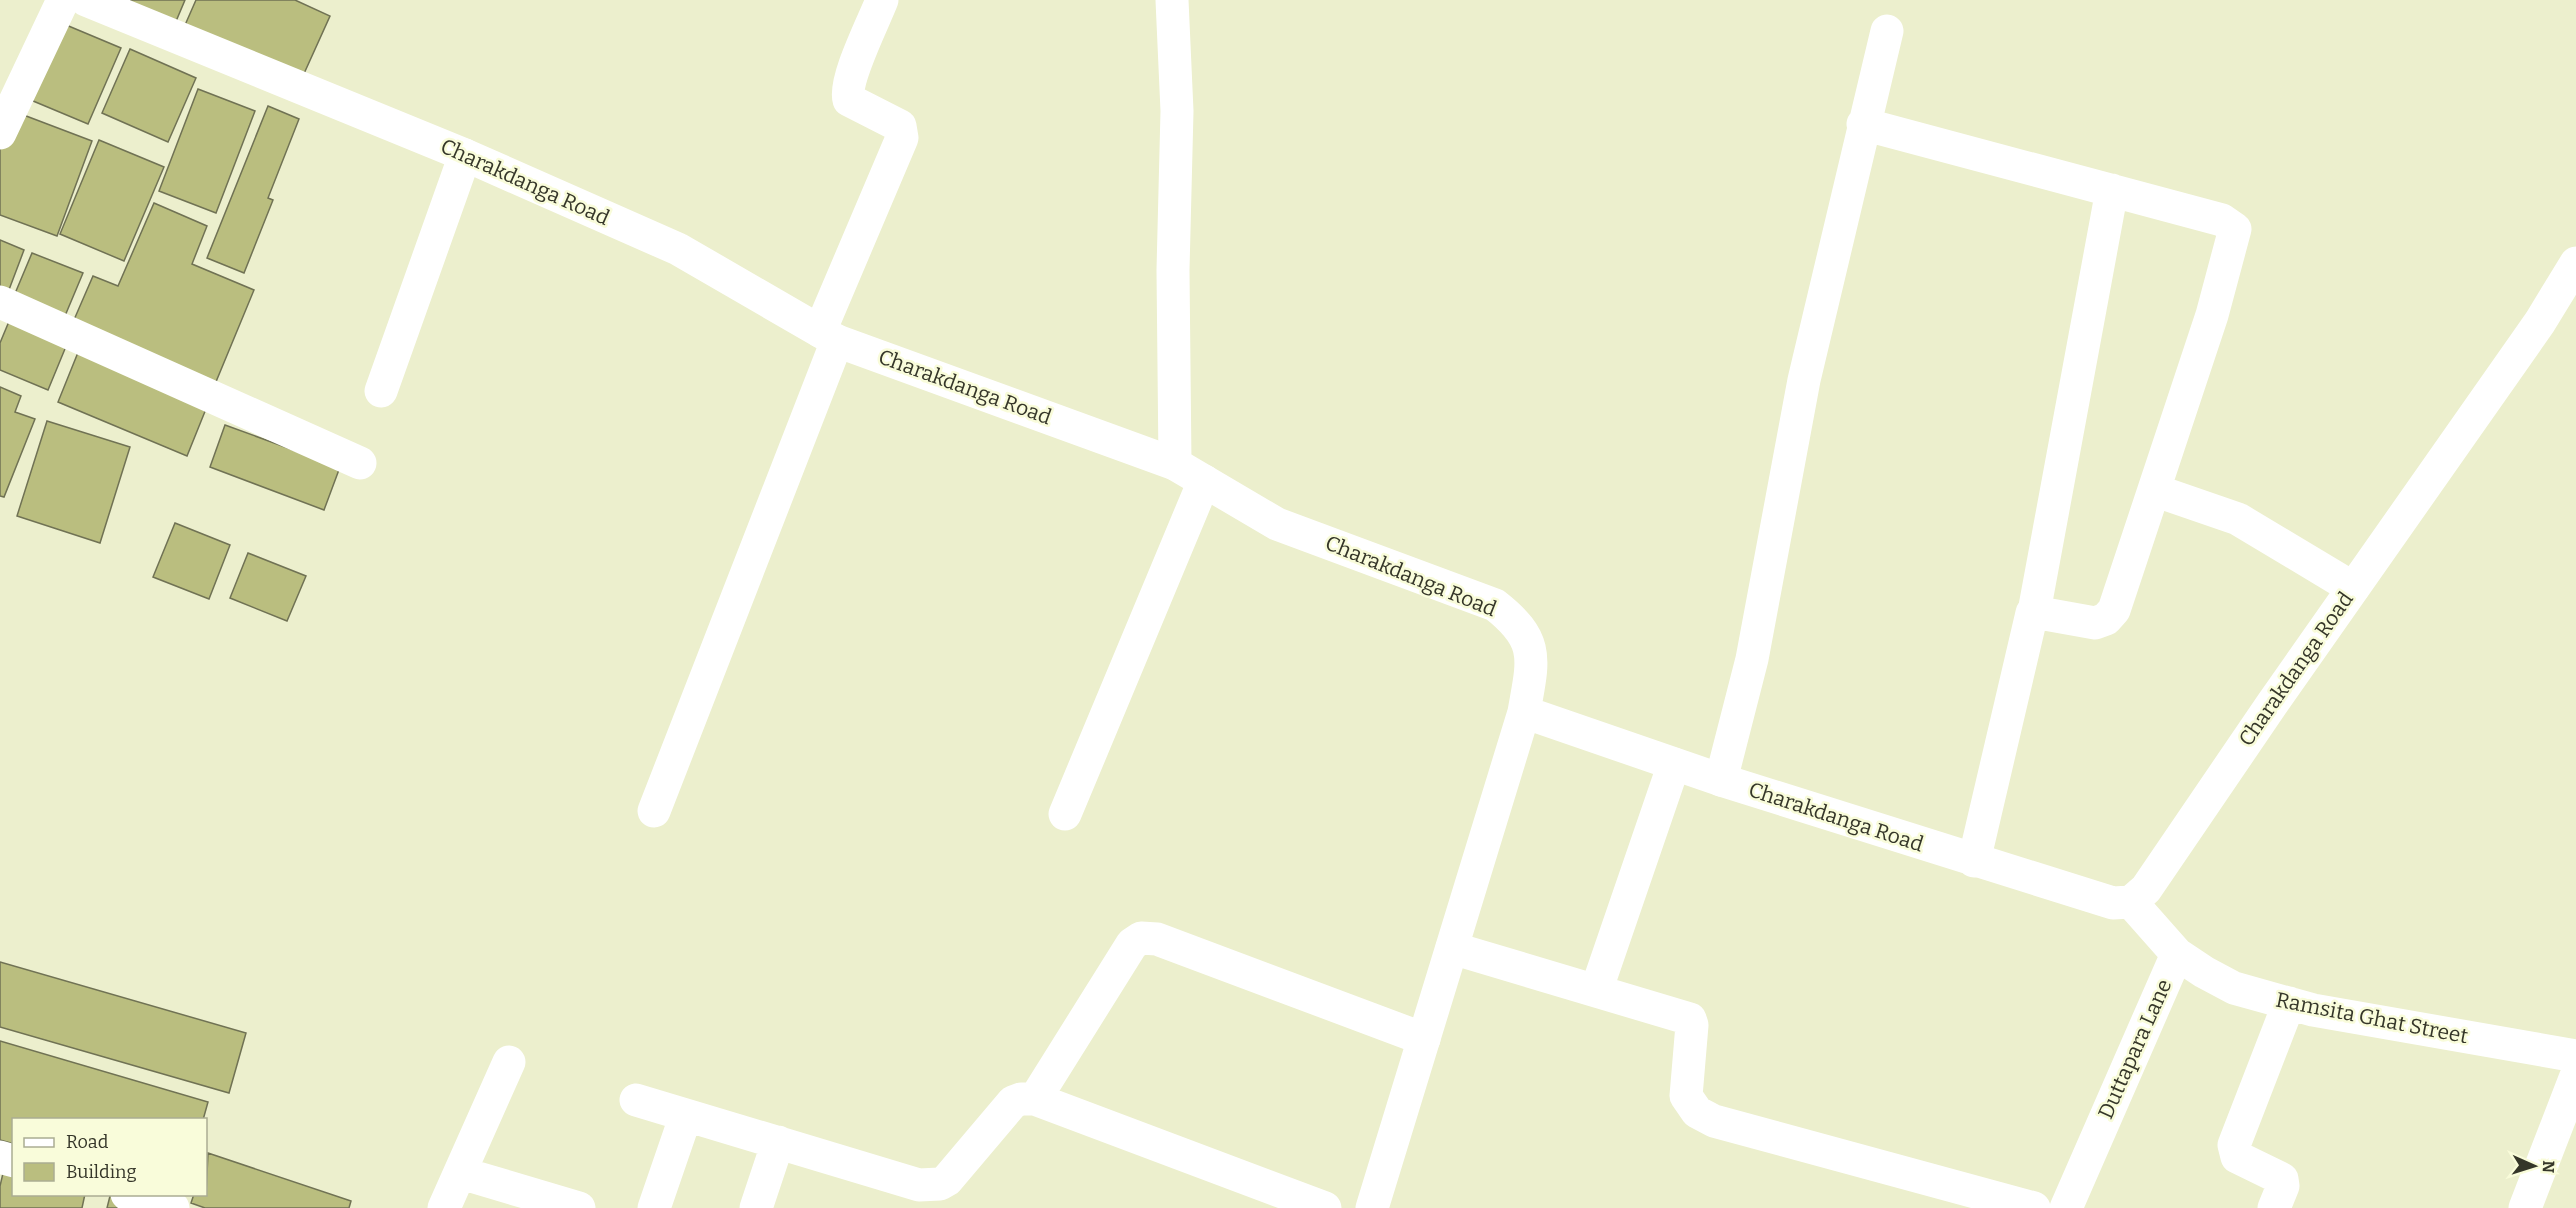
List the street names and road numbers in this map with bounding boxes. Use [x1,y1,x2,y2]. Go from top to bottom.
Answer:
street label: Charakdanga Road [436,133,614,231]
street label: Charakdanga Road [875,344,1055,430]
street label: Charakdanga Road [1322,530,1500,622]
street label: Charakdanga Road [2233,587,2359,751]
street label: Charakdanga Road [1745,776,1927,858]
street label: Duttapara Lane [2093,975,2177,1123]
street label: Ramsita Ghat Street [2274,987,2471,1049]

